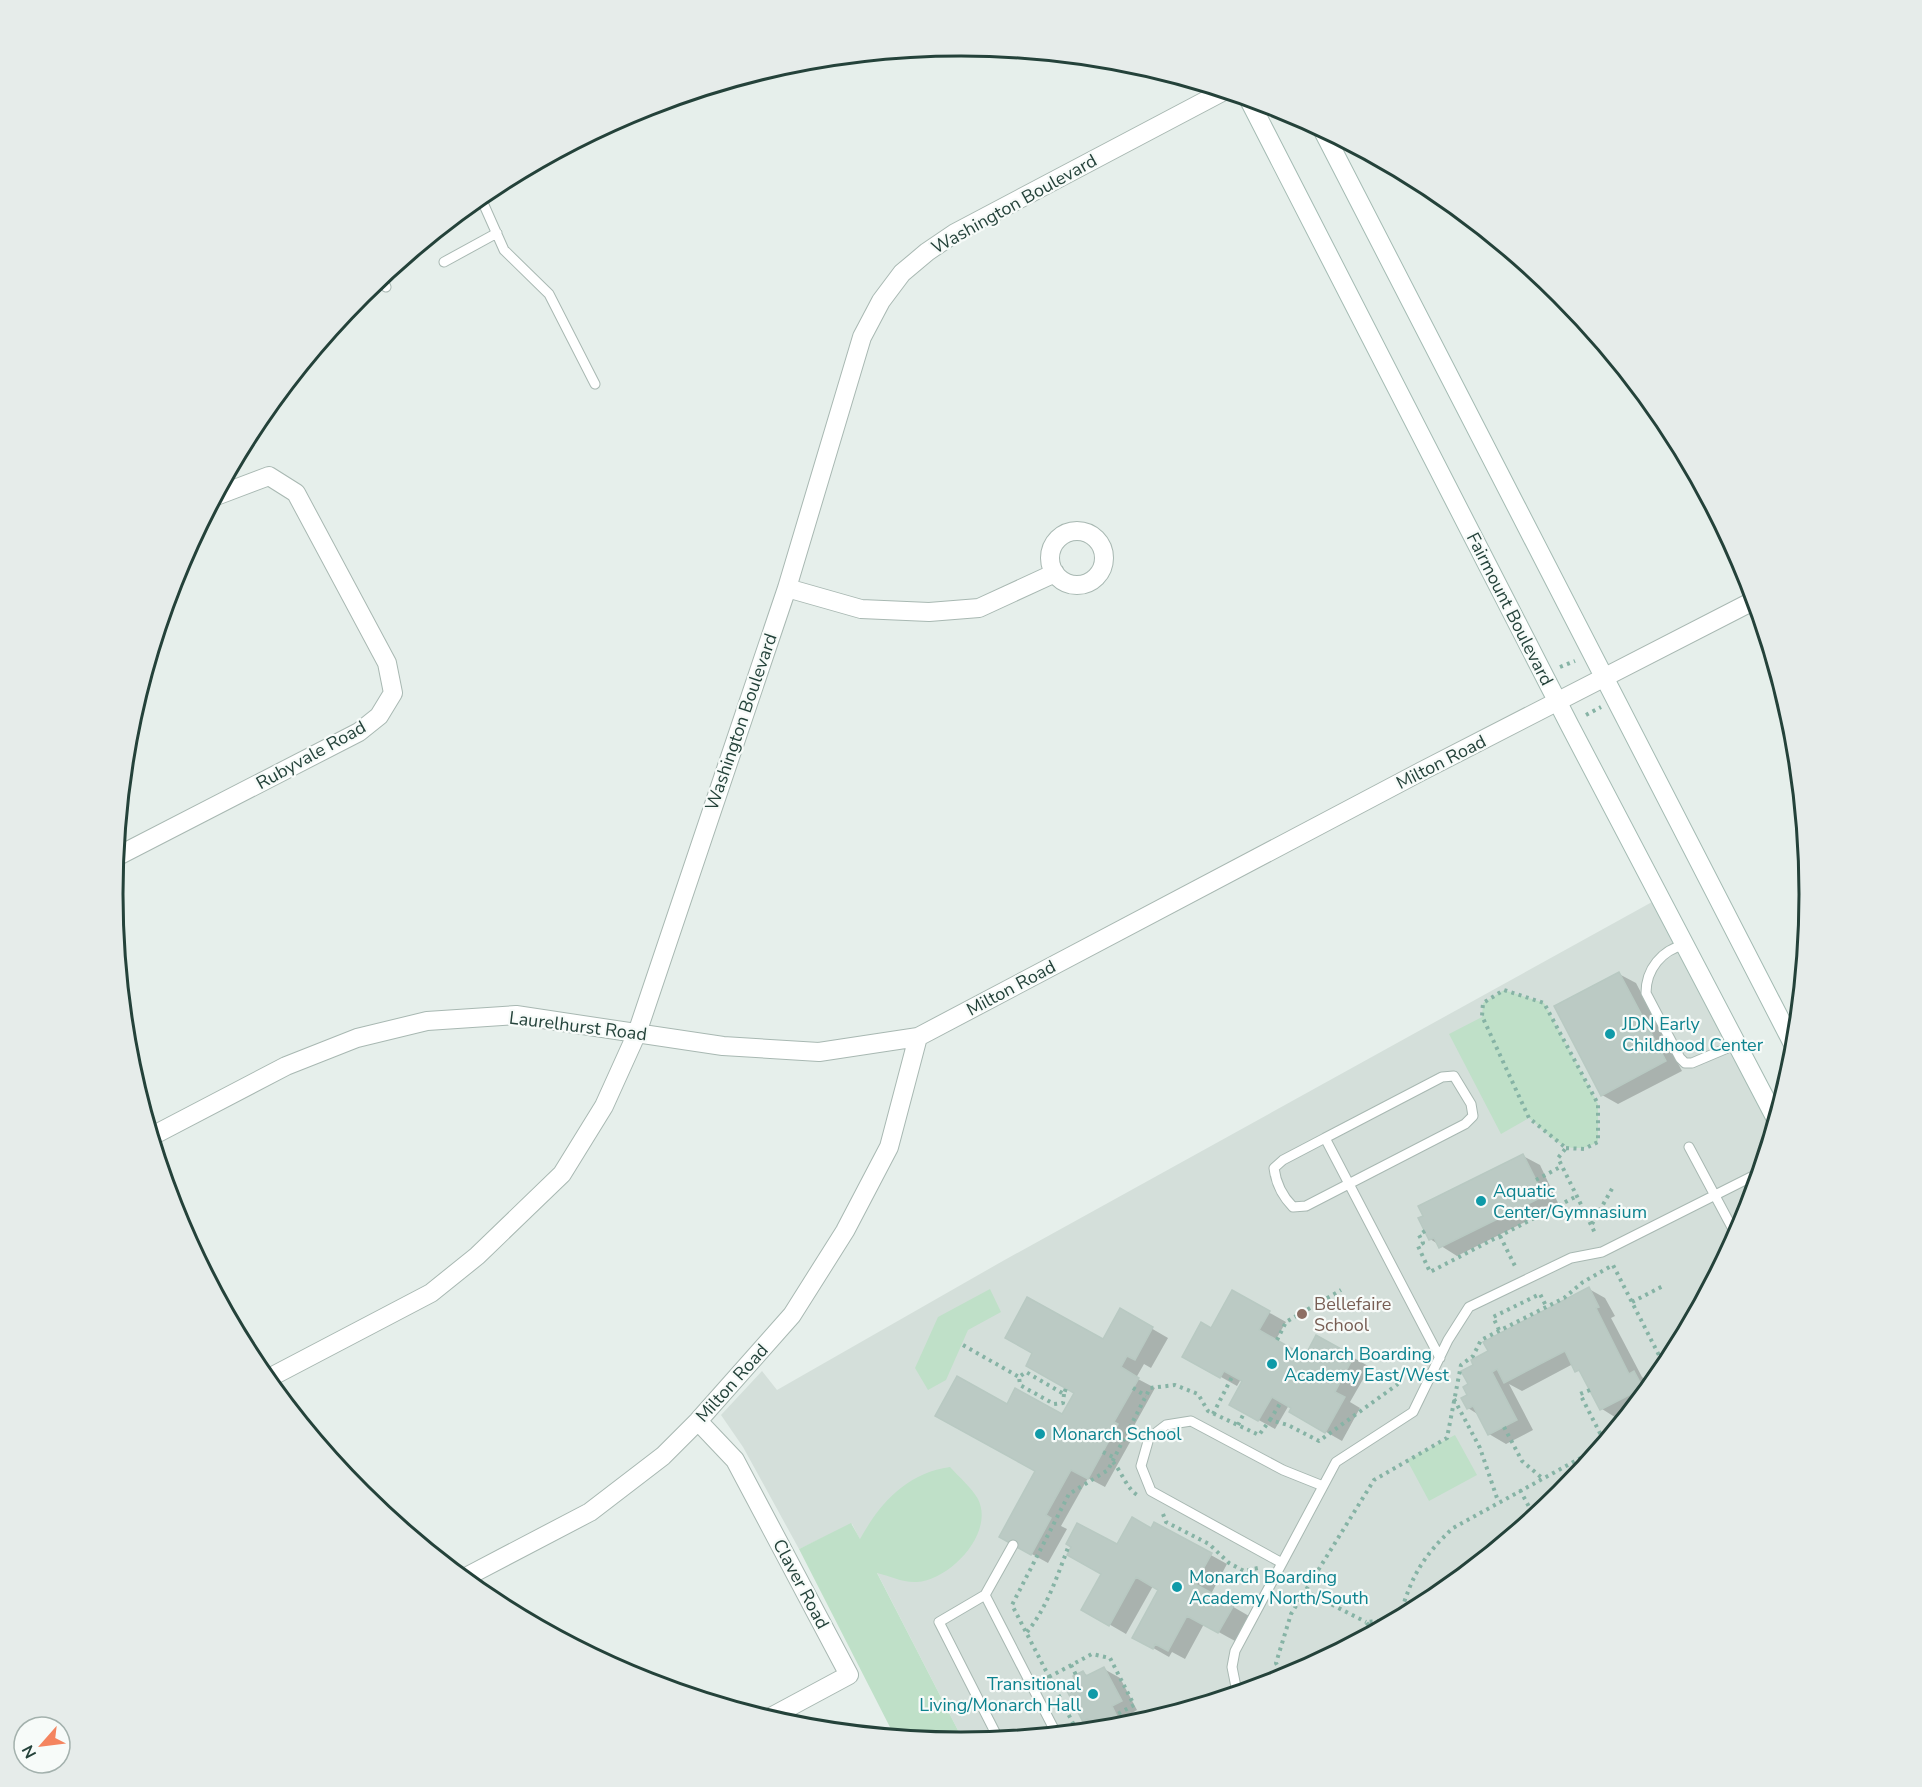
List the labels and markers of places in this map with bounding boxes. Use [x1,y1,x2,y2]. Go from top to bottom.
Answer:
place label: JDN Early Childhood Center [1621,1012,1764,1057]
marker: JDN Early Childhood Center [1603,1027,1617,1041]
place label: Aquatic Center/Gymnasium [1493,1179,1647,1224]
marker: Aquatic Center/Gymnasium [1474,1194,1488,1208]
place label: Bellefaire School [1314,1292,1391,1337]
marker: Bellefaire School [1295,1307,1309,1321]
place label: Monarch Boarding Academy East/West [1284,1342,1449,1387]
marker: Monarch Boarding Academy East/West [1265,1357,1279,1371]
place label: Monarch School [1052,1422,1182,1446]
marker: Monarch School [1033,1427,1047,1441]
place label: Monarch Boarding Academy North/South [1189,1565,1369,1610]
marker: Monarch Boarding Academy North/South [1170,1580,1184,1594]
place label: Transitional Living/Monarch Hall [919,1672,1082,1717]
marker: Transitional Living/Monarch Hall [1086,1687,1100,1701]

